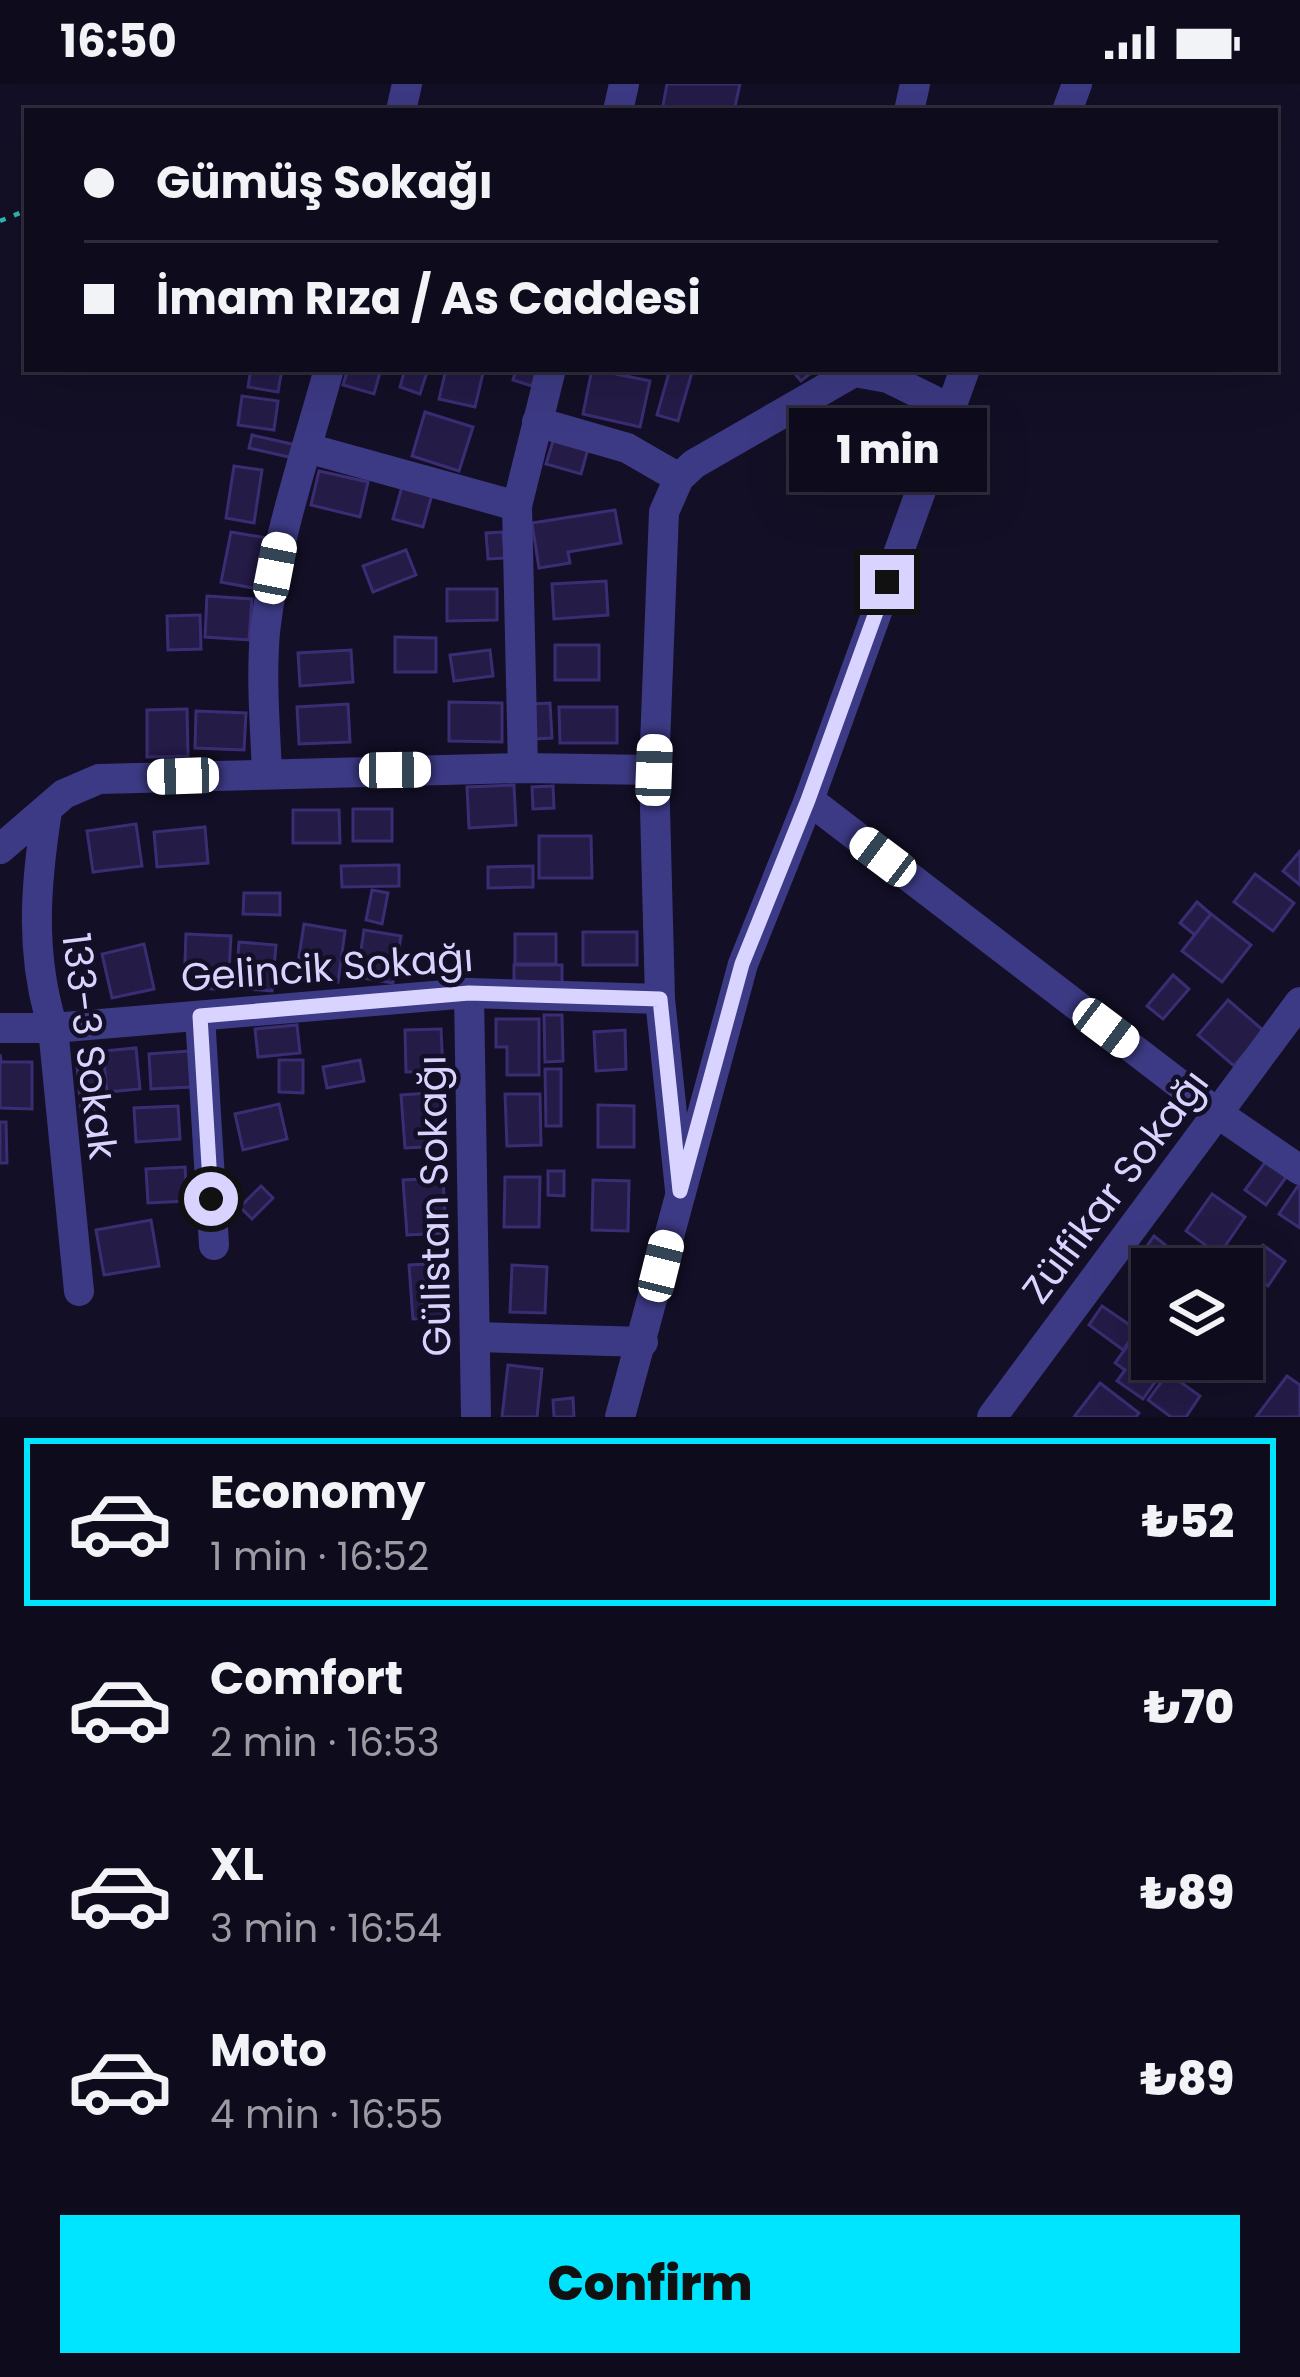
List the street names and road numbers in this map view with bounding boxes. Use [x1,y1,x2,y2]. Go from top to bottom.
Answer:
street label: 133-3 Sokak [48,930,131,1162]
street label: Gelincik Sokağı [179,930,475,1005]
street label: Gülistan Sokağı [404,1055,465,1357]
street label: Zülfikar Sokağı [1009,1058,1222,1315]

